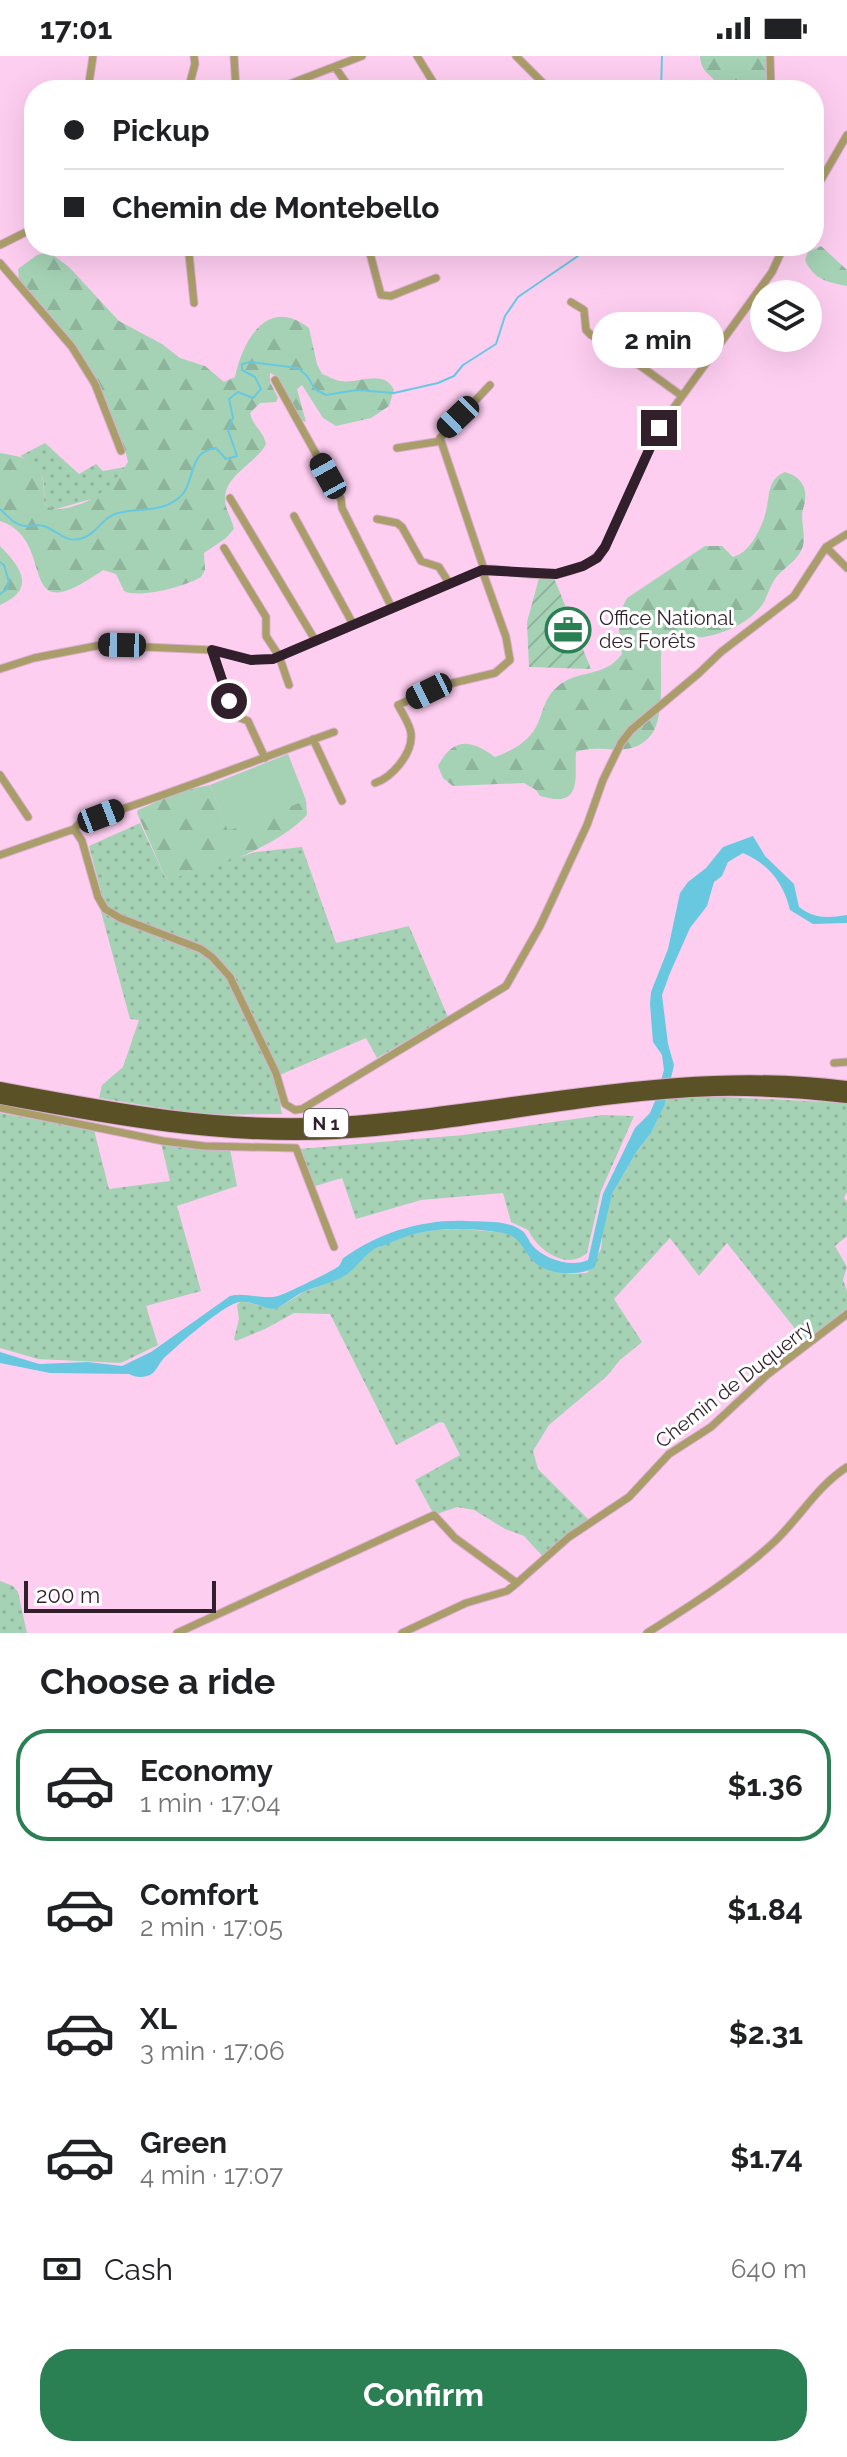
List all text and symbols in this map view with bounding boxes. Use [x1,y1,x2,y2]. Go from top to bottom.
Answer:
text: 17:01 [40,11,112,46]
text: Pickup [112,113,210,148]
text: Chemin de Montebello [112,190,439,225]
map controls [750,280,822,352]
button: layers [750,280,822,352]
callout: 2 min [593,312,725,368]
text: 2 min [624,325,692,355]
car [432,392,484,442]
route end [641,410,677,446]
car [306,449,350,503]
office icon: Office National des Forêts [544,606,592,654]
place label: Office National des Forêts [599,606,734,653]
car [98,633,146,657]
car [402,670,456,712]
route start [211,683,247,719]
car [74,796,128,836]
road number: N 1 [304,1109,348,1137]
street label: Chemin de Duquerry [651,1315,818,1453]
scale bar [24,1577,216,1613]
text: 200 m [36,1582,100,1608]
text: Choose a ride [40,1660,275,1702]
icon: car [44,1749,116,1821]
text: Economy [140,1753,273,1788]
text: $1.36 [727,1768,803,1803]
text: 1 min · 17:04 [140,1788,281,1818]
icon: car [44,1873,116,1945]
text: Comfort [140,1877,259,1912]
text: $1.84 [727,1892,803,1927]
text: 2 min · 17:05 [140,1912,283,1942]
icon: car [44,1997,116,2069]
text: XL [140,2001,177,2036]
text: $2.31 [729,2016,803,2051]
text: 3 min · 17:06 [140,2036,285,2066]
icon: car [44,2121,116,2193]
text: Green [140,2125,227,2160]
text: $1.74 [730,2140,803,2175]
text: 4 min · 17:07 [140,2160,283,2190]
icon: cash [40,2247,84,2291]
text: Cash [104,2252,173,2287]
text: 640 m [731,2254,807,2284]
button: Confirm [40,2349,807,2441]

